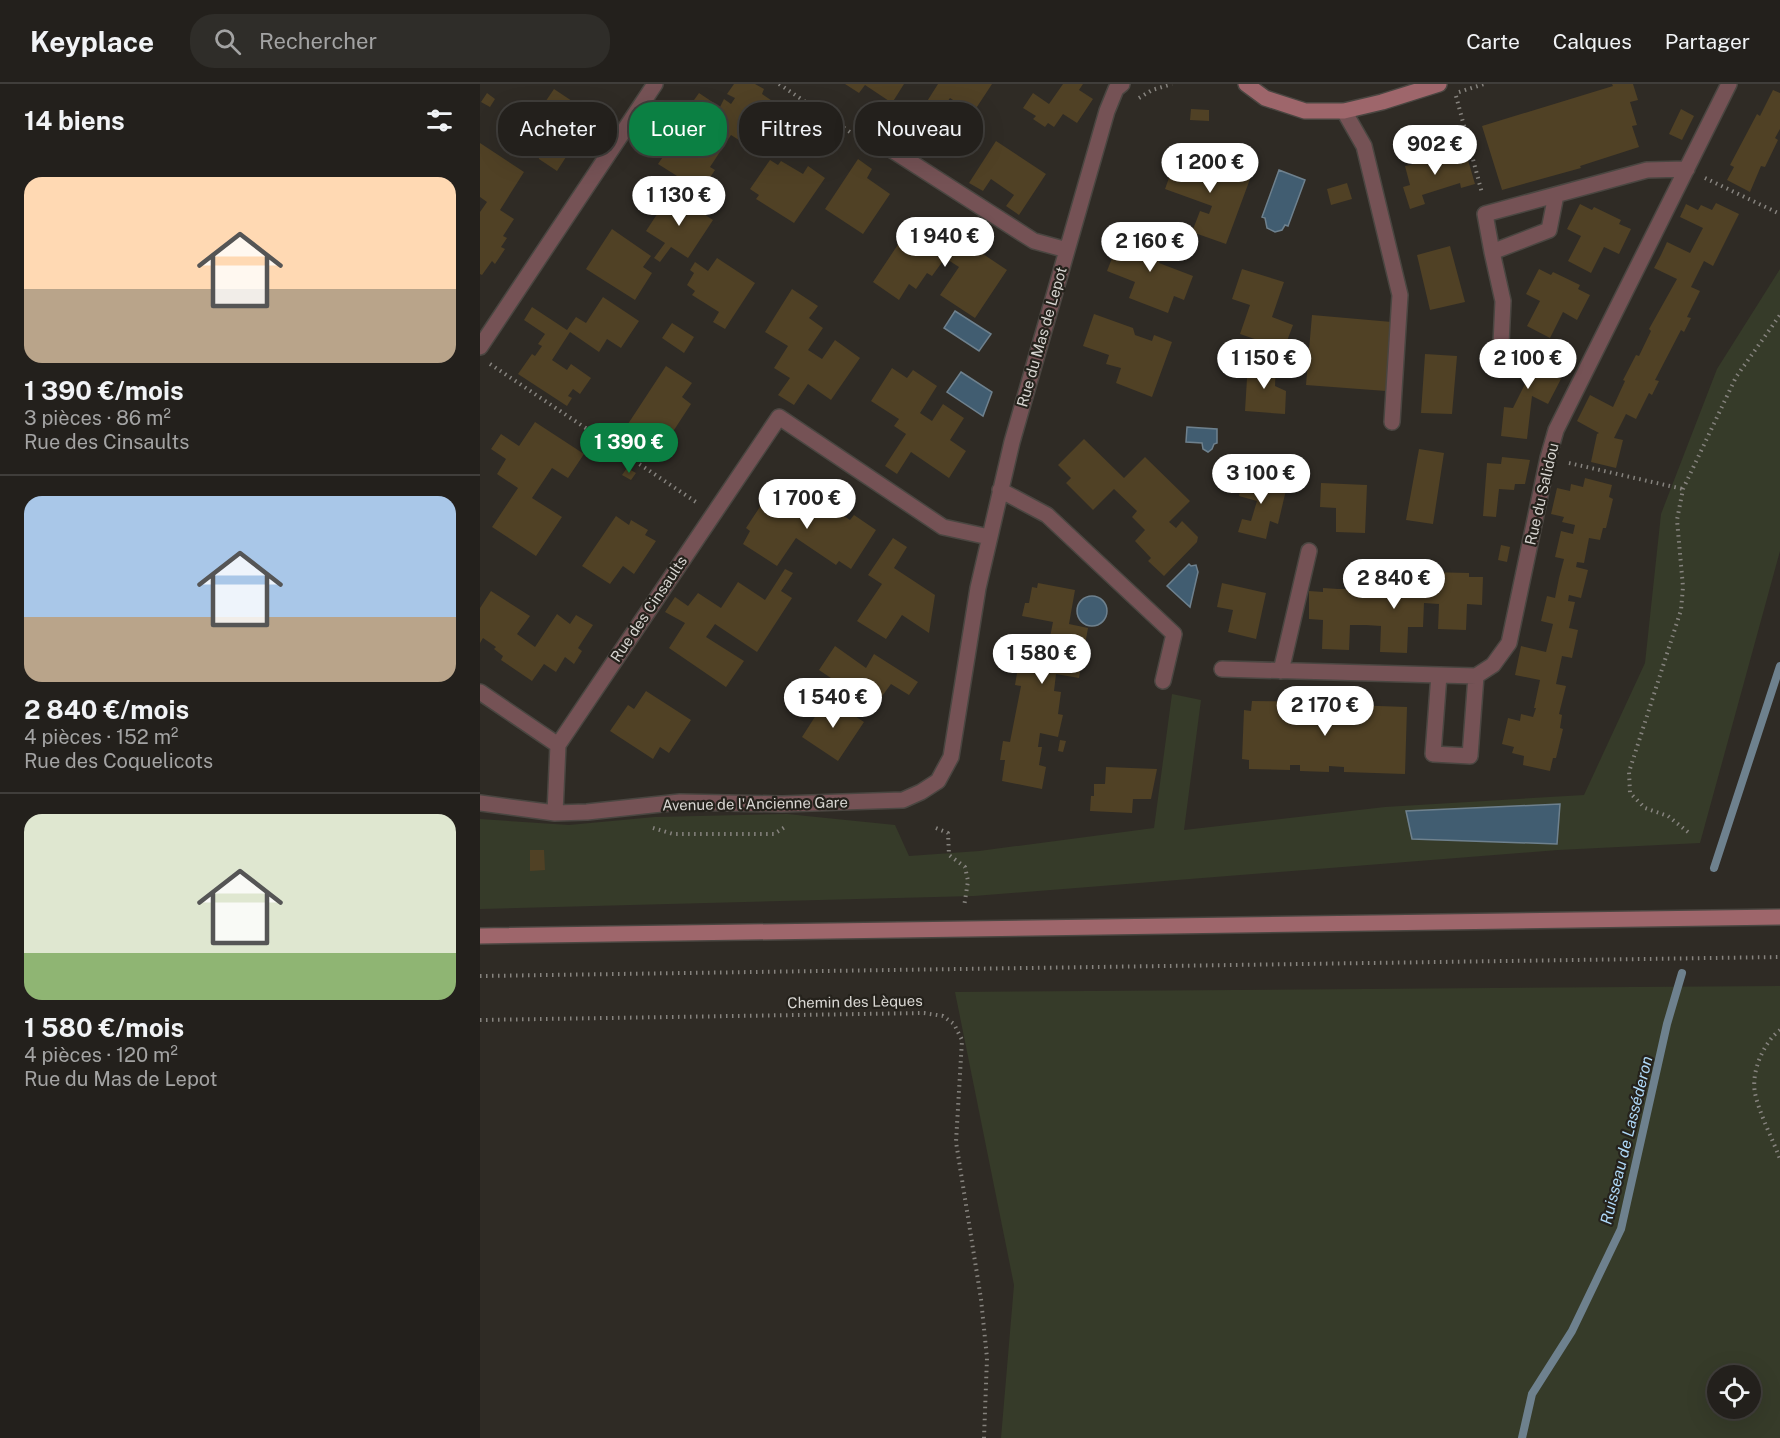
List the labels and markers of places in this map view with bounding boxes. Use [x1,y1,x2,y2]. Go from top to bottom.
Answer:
pin: 902 € [1393,125,1477,176]
pin: 1 200 € [1155,143,1265,194]
pin: 1 130 € [624,176,734,227]
pin: 1 940 € [890,217,1000,268]
pin: 2 160 € [1095,222,1205,273]
pin: 1 150 € [1209,339,1319,390]
pin: 2 100 € [1473,339,1583,390]
pin: 1 390 € [574,423,684,474]
pin: 3 100 € [1206,454,1316,505]
pin: 1 700 € [752,479,862,530]
pin: 2 840 € [1339,559,1449,610]
pin: 1 580 € [987,634,1097,685]
pin: 1 540 € [778,678,888,729]
pin: 2 170 € [1270,686,1380,737]

